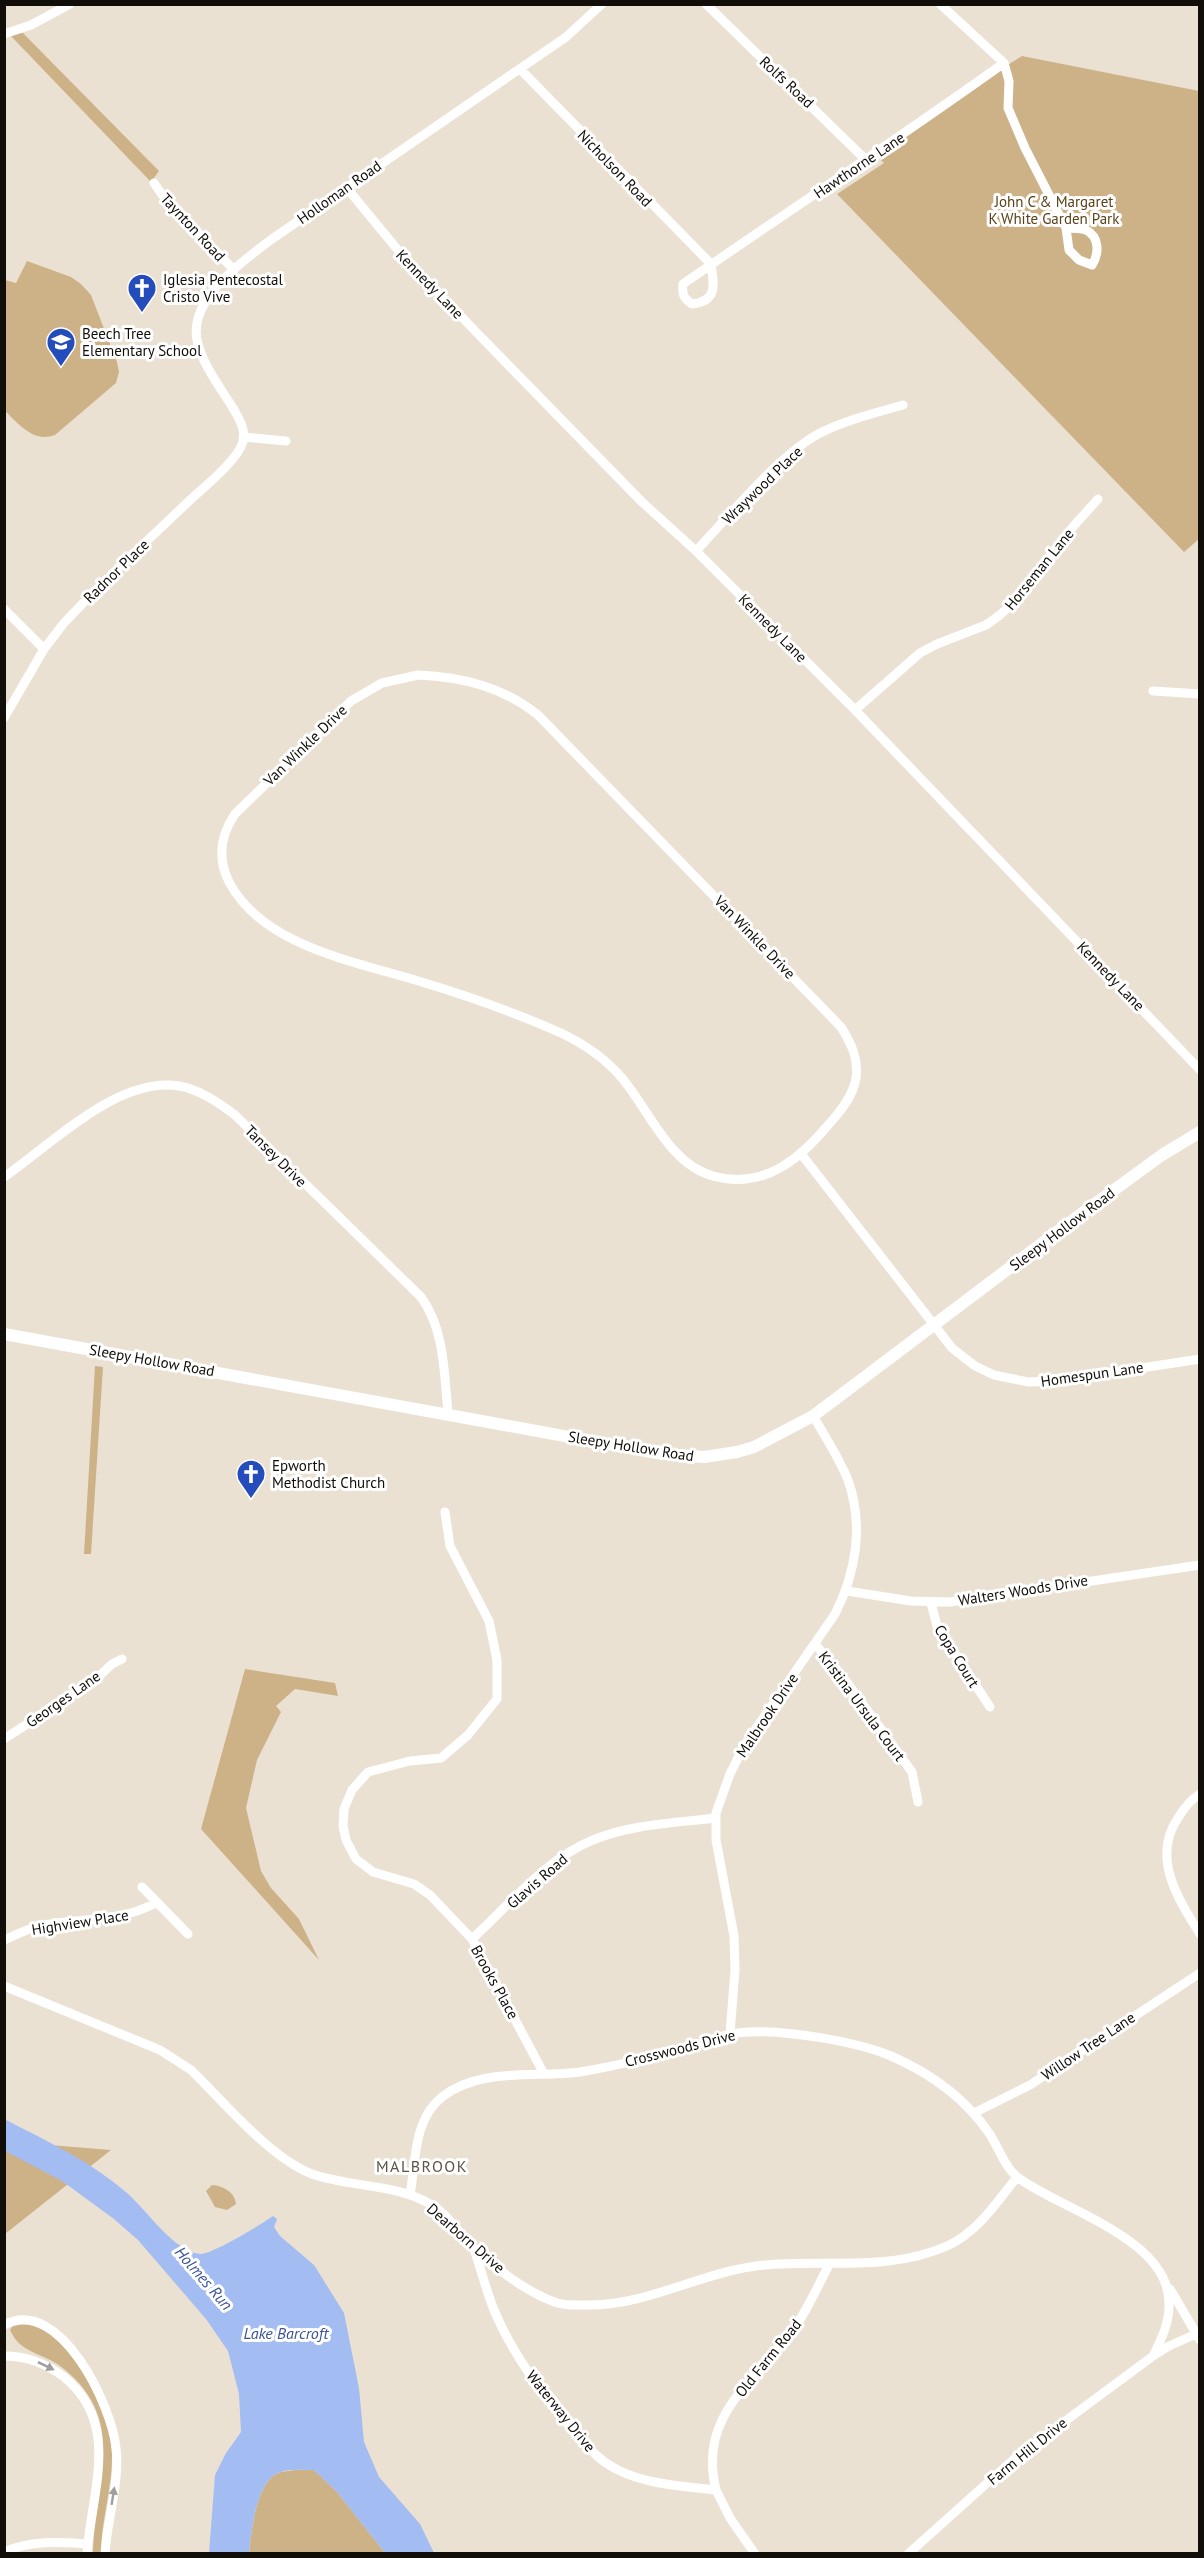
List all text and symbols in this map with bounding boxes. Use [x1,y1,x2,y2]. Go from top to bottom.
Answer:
street label: Rolfs Road [756,52,818,112]
street label: Nicholson Road [573,125,657,211]
street label: Hawthorne Lane [810,128,908,202]
street label: Holloman Road [293,156,385,228]
street label: Taynton Road [157,189,229,265]
park label: John C & Margaret K White Garden Park [989,192,1120,228]
street label: Kennedy Lane [392,245,468,323]
place label: Iglesia Pentecostal Cristo Vive [163,270,284,306]
church icon: Iglesia Pentecostal Cristo Vive [126,272,158,314]
place label: Beech Tree Elementary School [82,324,202,360]
school or university icon: Beech Tree Elementary School [45,326,77,368]
street label: Wraywood Place [718,442,806,528]
street label: Horseman Lane [1000,524,1078,614]
street label: Radnor Place [79,535,153,607]
street label: Kennedy Lane [735,590,811,666]
street label: Van Winkle Drive [259,700,351,790]
street label: Van Winkle Drive [710,891,800,983]
street label: Kennedy Lane [1073,937,1149,1015]
street label: Tansey Drive [241,1121,311,1191]
street label: Sleepy Hollow Road [1006,1183,1118,1275]
street label: Sleepy Hollow Road [88,1340,216,1380]
street label: Homespun Lane [1039,1357,1145,1391]
street label: Sleepy Hollow Road [567,1427,695,1465]
place label: Epworth Methodist Church [272,1456,385,1492]
church icon: Epworth Methodist Church [235,1458,267,1500]
street label: Walters Woods Drive [957,1570,1089,1610]
street label: Copa Court [930,1621,984,1691]
street label: Kristina Ursula Court [814,1647,910,1765]
street label: Georges Lane [22,1666,104,1732]
street label: Malbrook Drive [732,1669,802,1761]
street label: Glavis Road [503,1849,571,1913]
street label: Highview Place [30,1905,130,1939]
street label: Brooks Place [467,1942,523,2022]
street label: Willow Tree Lane [1038,2008,1138,2084]
street label: Crosswoods Drive [623,2025,737,2071]
district label: MALBROOK [376,2156,468,2176]
street label: Dearborn Drive [423,2199,509,2277]
water label: Holmes Run [171,2242,237,2314]
street label: Old Farm Road [731,2315,805,2401]
water label: Lake Barcroft [243,2323,330,2343]
one-way arrow [38,2362,55,2371]
street label: Waterway Drive [522,2366,600,2456]
street label: Farm Hill Drive [983,2413,1071,2489]
one-way arrow [108,2486,117,2505]

